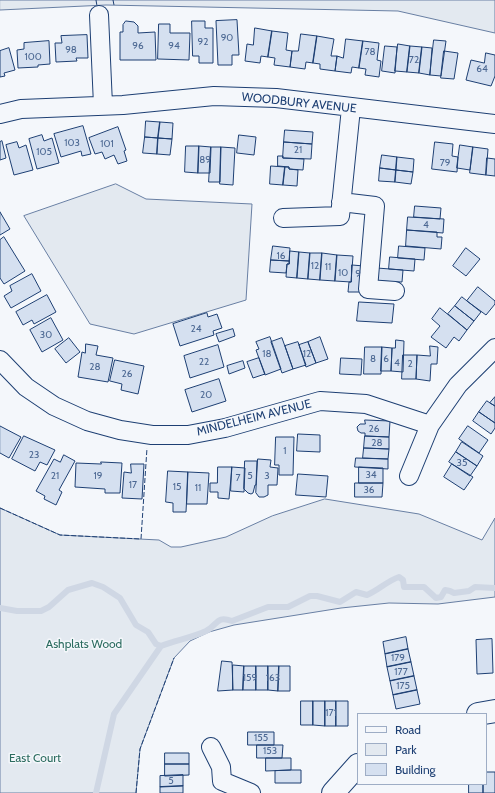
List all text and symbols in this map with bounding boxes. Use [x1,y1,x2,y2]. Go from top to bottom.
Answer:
house number: 90 [221,32,233,44]
house number: 92 [198,36,208,48]
house number: 96 [132,40,144,52]
house number: 94 [168,40,180,52]
house number: 98 [65,44,77,56]
house number: 78 [364,46,376,58]
house number: 100 [24,51,42,63]
house number: 72 [409,54,419,66]
house number: 64 [476,63,488,75]
street label: WOODBURY AVENUE [241,90,357,116]
house number: 103 [64,137,80,149]
house number: 101 [100,138,114,150]
house number: 21 [294,144,302,156]
house number: 105 [36,146,52,158]
house number: 89 [199,154,211,166]
house number: 79 [440,157,450,169]
house number: 4 [423,219,429,231]
house number: 16 [277,250,285,262]
house number: 12 [311,260,319,272]
house number: 11 [325,261,331,273]
house number: 10 [338,267,348,279]
house number: 9 [355,268,361,280]
house number: 24 [190,323,202,335]
house number: 30 [40,329,52,341]
house number: 18 [262,348,272,360]
house number: 12 [303,348,311,360]
house number: 8 [370,353,376,365]
house number: 6 [383,353,389,365]
house number: 22 [199,356,209,368]
house number: 4 [394,357,400,369]
house number: 2 [407,358,413,370]
house number: 28 [89,361,101,373]
house number: 26 [122,368,132,380]
house number: 20 [200,389,212,401]
street label: MINDELHEIM AVENUE [195,397,313,439]
house number: 26 [369,423,379,435]
house number: 28 [371,437,383,449]
house number: 1 [283,445,287,457]
house number: 23 [29,449,39,461]
house number: 35 [457,457,467,469]
house number: 34 [365,469,377,481]
house number: 21 [51,470,59,482]
house number: 19 [94,470,102,482]
house number: 5 [247,470,253,482]
house number: 3 [264,470,270,482]
house number: 7 [235,472,241,484]
house number: 17 [129,479,137,491]
house number: 15 [173,481,181,493]
house number: 11 [195,482,201,494]
house number: 36 [363,484,375,496]
park label: Ashplats Wood [46,637,122,651]
house number: 179 [391,652,405,664]
house number: 177 [394,666,408,678]
house number: 159 [243,672,257,684]
house number: 163 [266,672,280,684]
house number: 175 [396,680,410,692]
house number: 171 [325,707,337,719]
legend [357,713,487,785]
text: Road [395,722,421,737]
house number: 155 [254,732,268,744]
text: Park [395,742,417,757]
house number: 153 [263,745,277,757]
park label: East Court [9,751,61,765]
text: Building [395,762,436,777]
house number: 5 [168,775,174,787]

